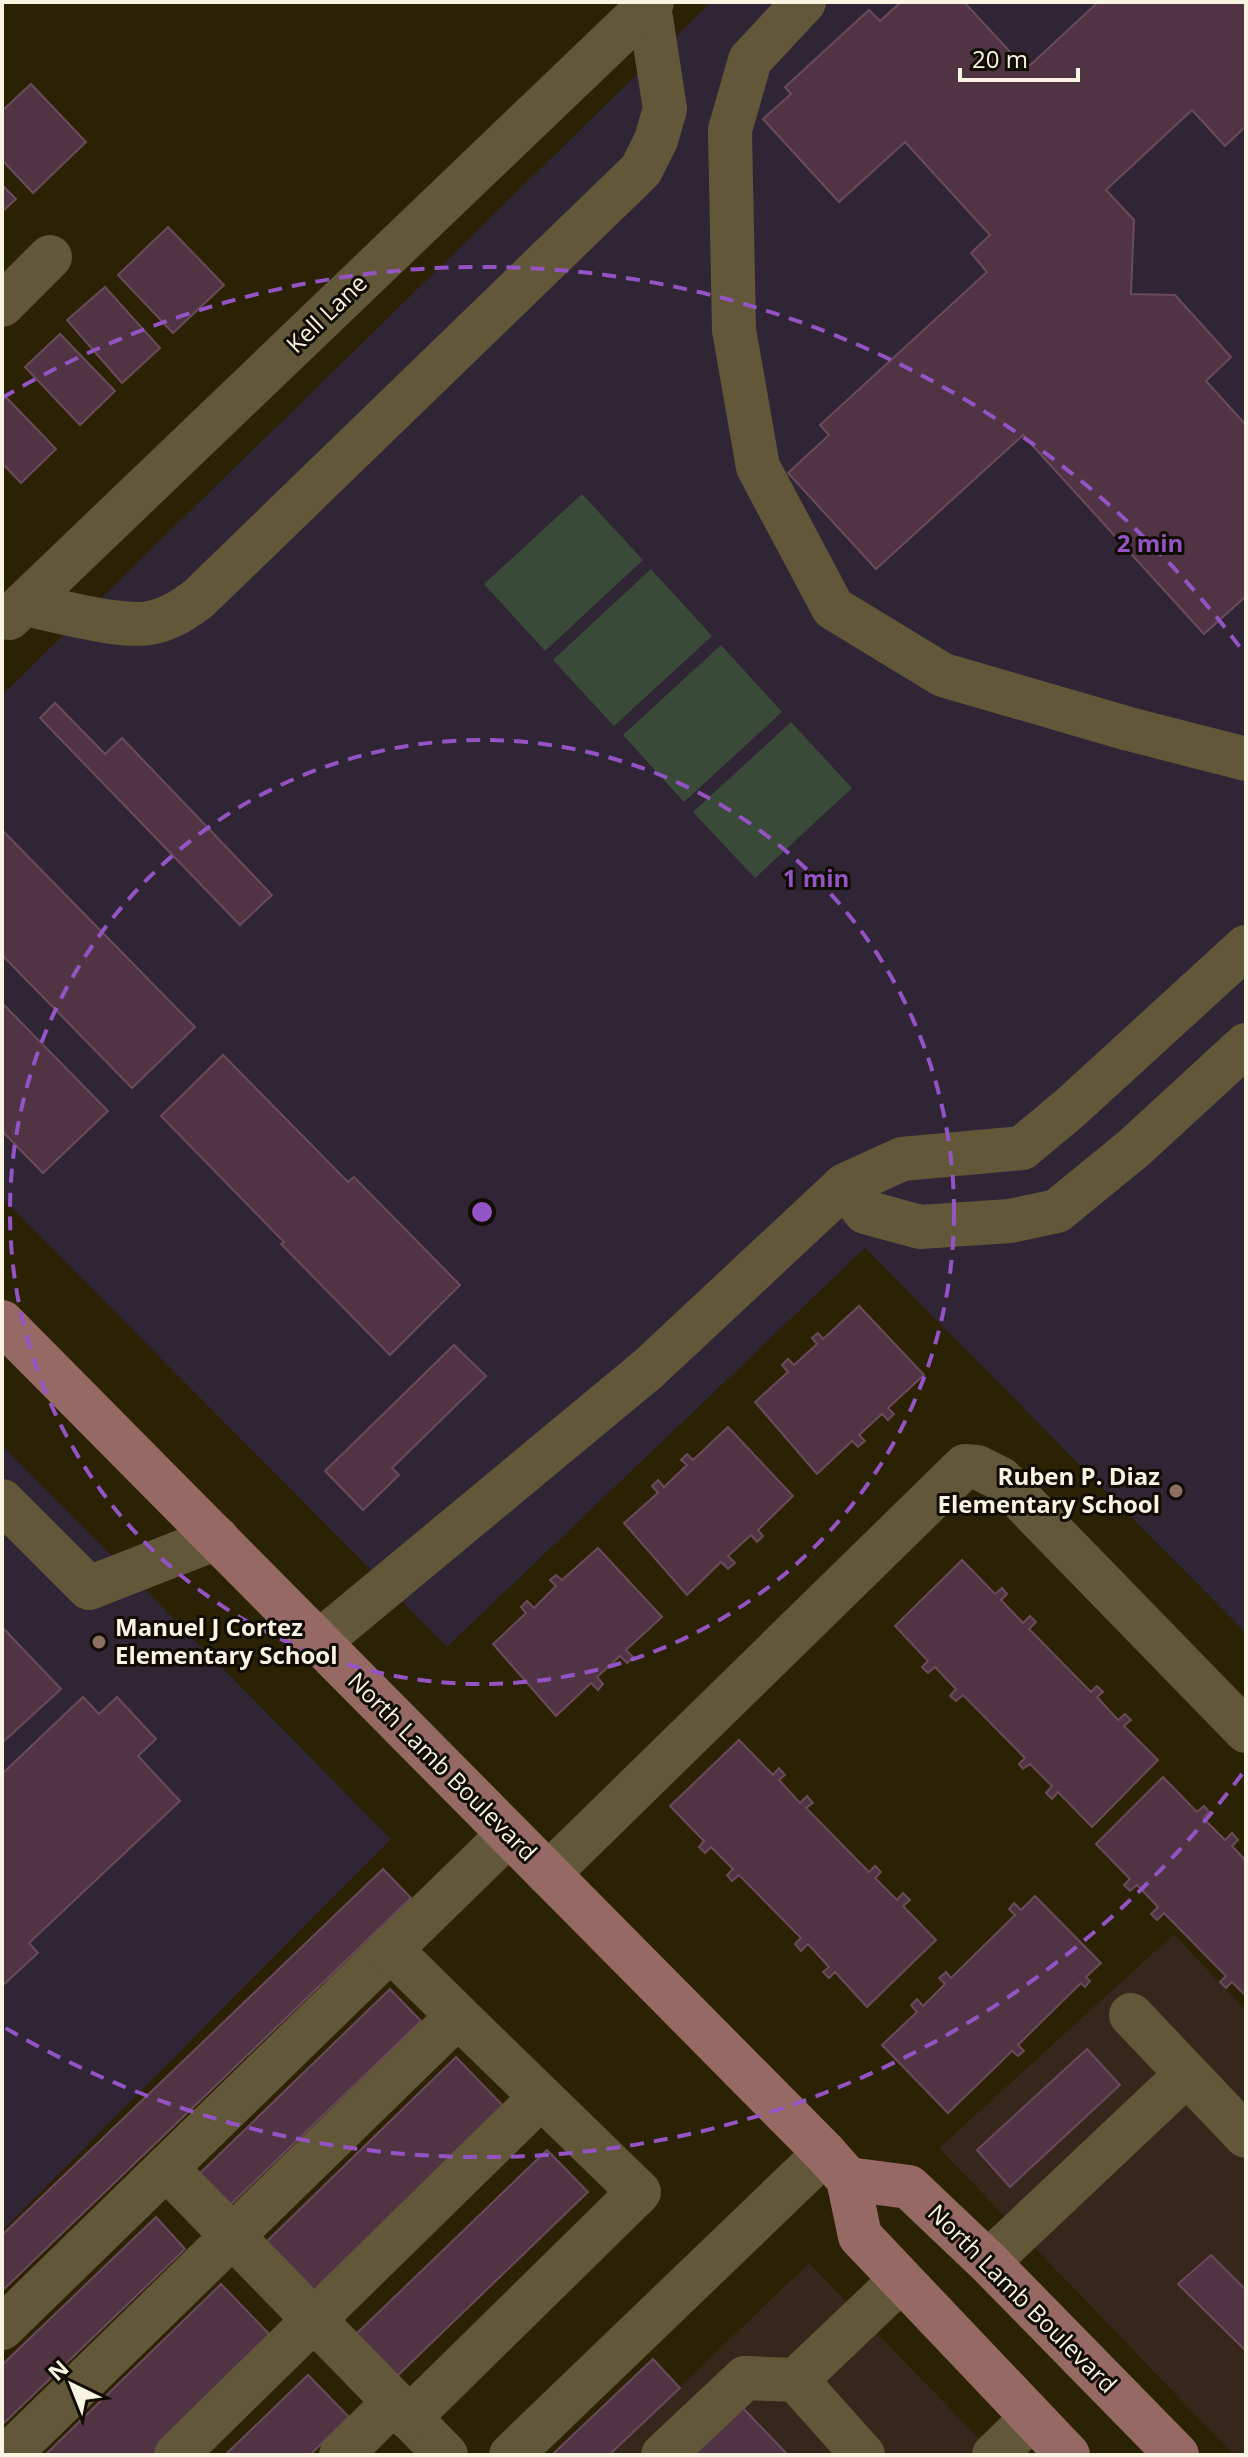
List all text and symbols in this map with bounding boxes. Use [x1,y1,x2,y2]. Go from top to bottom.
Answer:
scale bar [960,32,1078,82]
text: 20 m [972,42,1028,75]
street label: Kell Lane [278,266,374,360]
text: 2 min [1117,526,1183,559]
text: 1 min [783,861,849,894]
centre of rings [468,1198,496,1226]
place label: Ruben P. Diaz Elementary School [937,1459,1160,1520]
marker: Ruben P. Diaz Elementary School [1167,1482,1185,1500]
place label: Manuel J Cortez Elementary School [115,1610,338,1671]
marker: Manuel J Cortez Elementary School [90,1633,108,1651]
street label: North Lamb Boulevard [341,1664,545,1868]
street label: North Lamb Boulevard [921,2196,1125,2400]
north arrow [32,2345,112,2425]
text: N [41,2353,74,2387]

